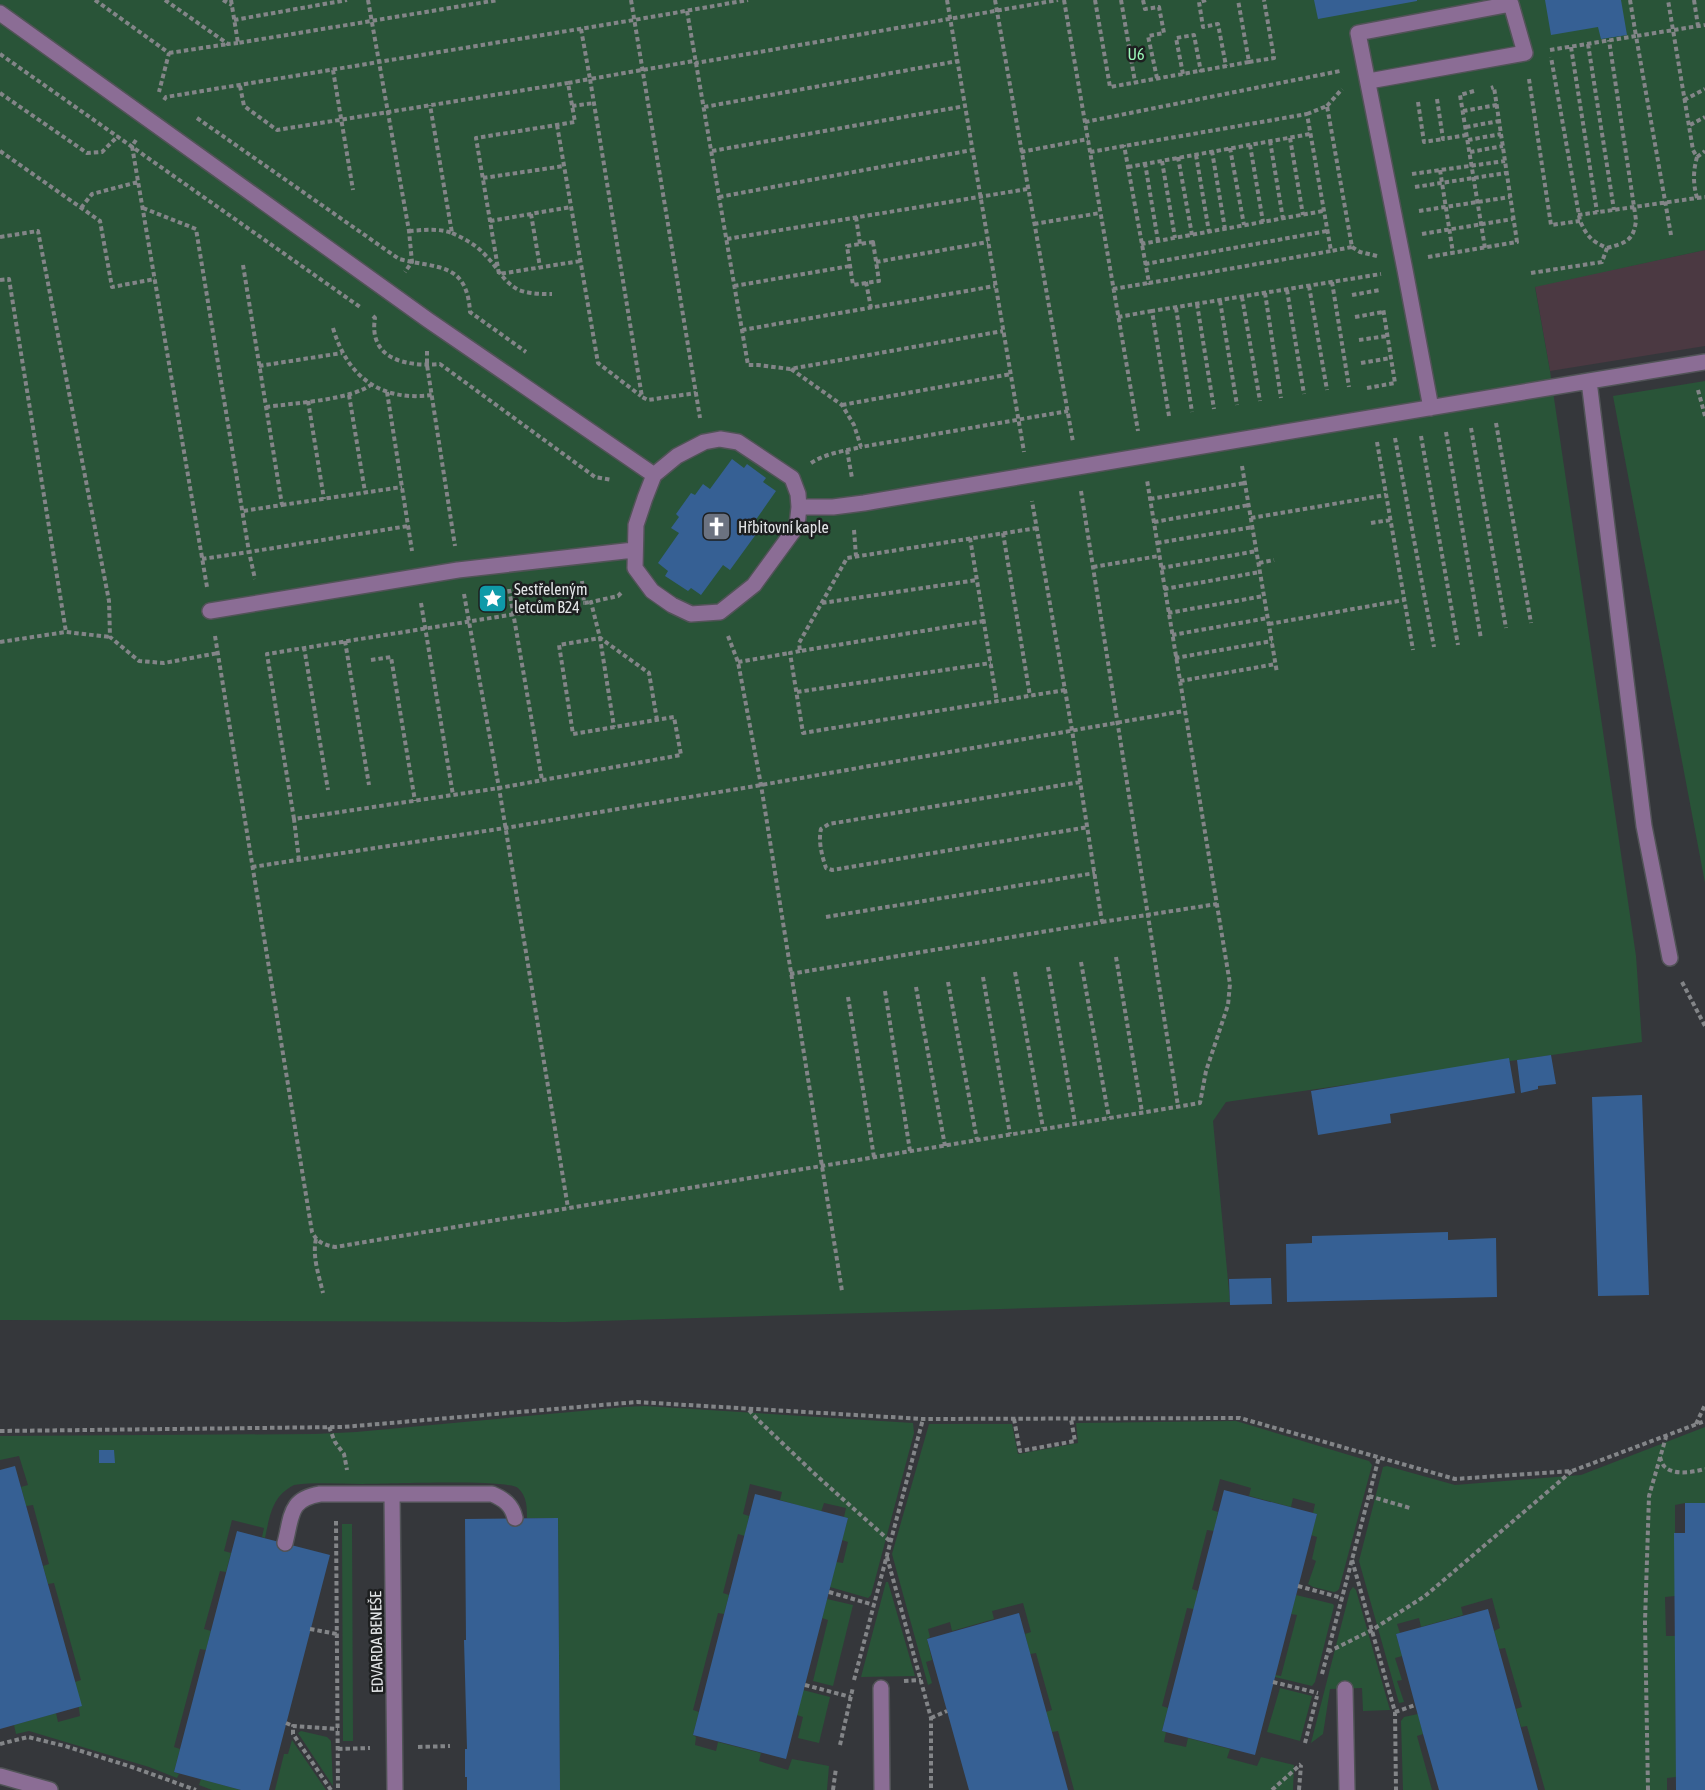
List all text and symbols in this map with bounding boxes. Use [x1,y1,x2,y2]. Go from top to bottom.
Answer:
park label: U6 [1128,45,1144,63]
church icon: Hřbitovní kaple [701,511,733,543]
place label: Hřbitovní kaple [738,518,829,537]
place label: Sestřeleným letcům B24 [514,580,587,616]
place icon: Sestřeleným letcům B24 [477,582,509,614]
street label: EDVARDA BENEŠE [366,1591,386,1693]

